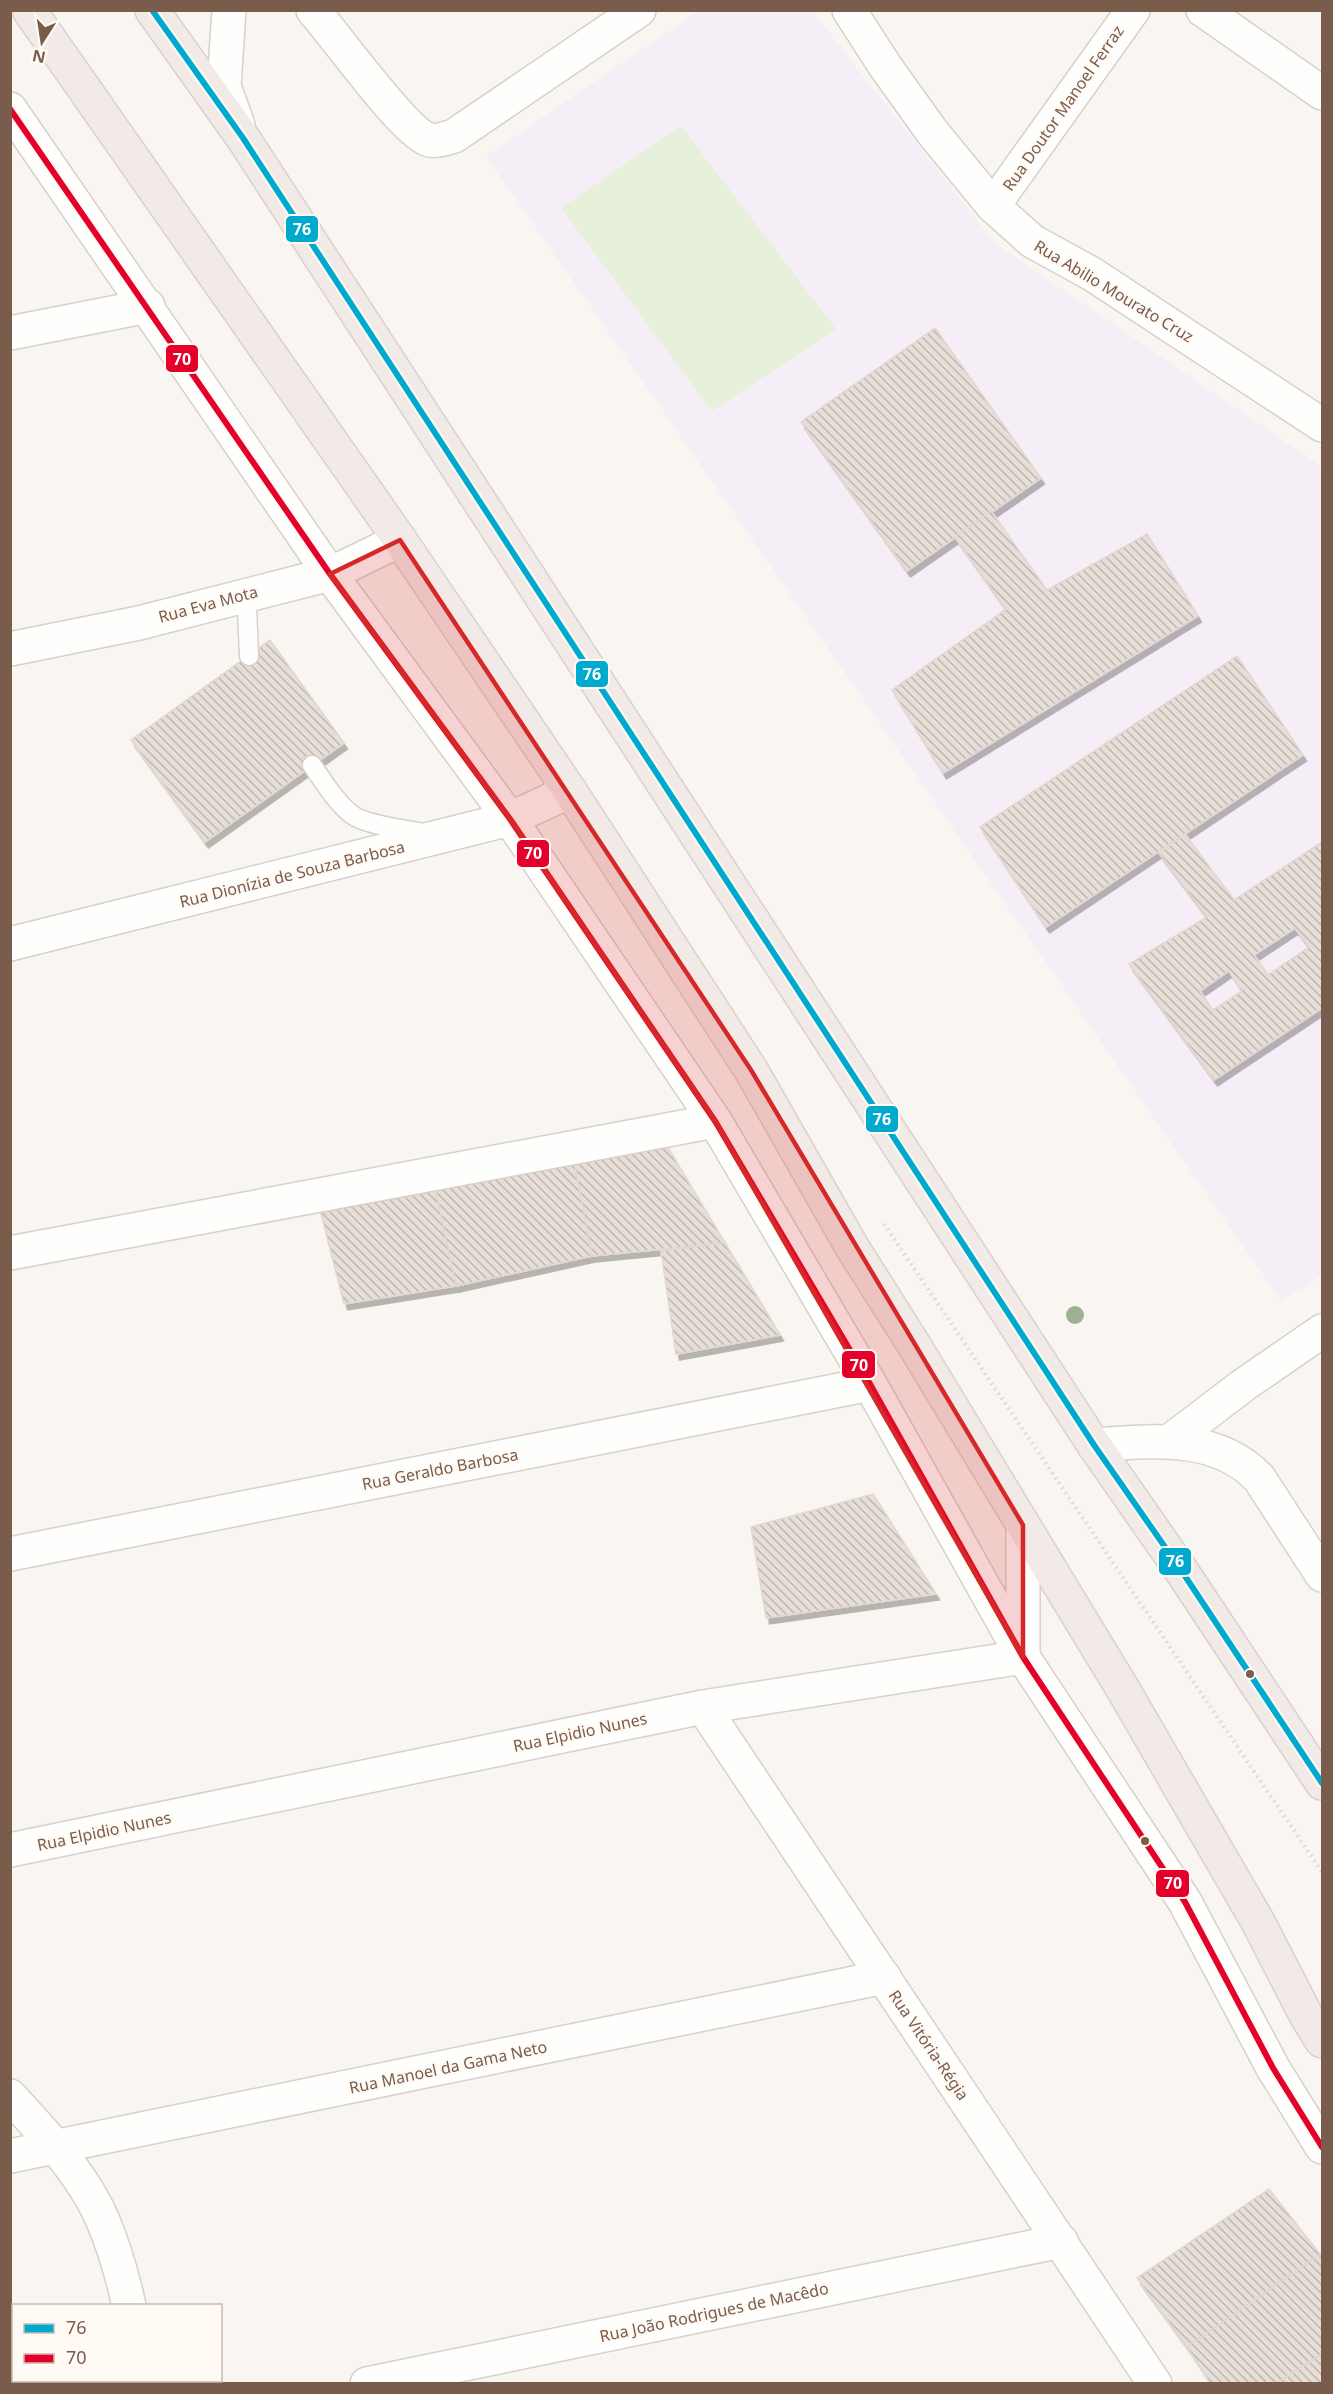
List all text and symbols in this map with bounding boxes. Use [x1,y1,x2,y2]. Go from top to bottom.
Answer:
north arrow [12,12,72,72]
street label: Rua Doutor Manoel Ferraz [997,21,1129,195]
text: N [30,45,48,69]
line badge: 76 [285,215,319,243]
text: 76 [293,218,311,240]
street label: Rua Abilio Mourato Cruz [1030,235,1198,347]
line badge: 70 [165,344,199,373]
text: 70 [173,348,191,370]
street label: Rua Eva Mota [156,580,260,628]
line badge: 76 [575,660,609,688]
text: 76 [583,663,601,685]
street label: Rua Dionízia de Souza Barbosa [177,835,407,913]
line badge: 70 [516,839,550,868]
text: 70 [524,842,542,864]
line badge: 76 [865,1105,899,1133]
text: 76 [873,1108,891,1130]
line badge: 70 [841,1350,876,1379]
text: 70 [850,1354,868,1376]
street label: Rua Geraldo Barbosa [360,1443,520,1495]
line badge: 76 [1158,1547,1192,1576]
text: 76 [1166,1550,1184,1572]
unlabelled marker [1244,1668,1256,1680]
street label: Rua Elpidio Nunes [511,1707,649,1757]
street label: Rua Elpidio Nunes [35,1806,173,1856]
unlabelled marker [1139,1835,1151,1847]
line badge: 70 [1155,1869,1190,1898]
text: 70 [1164,1872,1182,1894]
street label: Rua Vitória-Régia [884,1985,974,2105]
street label: Rua Manoel da Gama Neto [347,2035,549,2099]
street label: Rua João Rodrigues de Macêdo [598,2277,830,2347]
legend [12,2304,222,2382]
text: 76 [66,2315,87,2339]
text: 70 [66,2345,87,2369]

